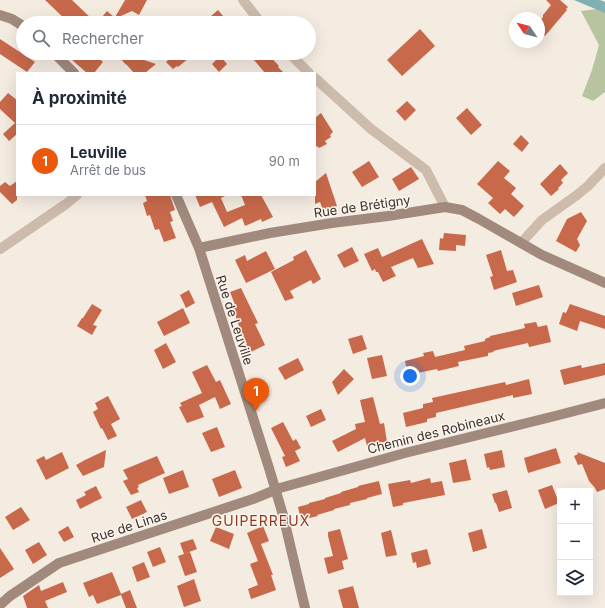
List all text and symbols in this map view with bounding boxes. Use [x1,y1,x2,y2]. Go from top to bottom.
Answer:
north arrow [509,12,545,48]
search box [16,16,316,60]
icon: search [30,27,52,49]
text: Rechercher [62,29,144,48]
text: À proximité [32,88,127,108]
text: Leuville [70,143,127,162]
text: 1 [42,153,48,169]
text: 90 m [269,153,300,169]
text: Arrêt de bus [70,162,146,178]
street label: Rue de Brétigny [313,191,411,221]
street label: Rue de Leuville [213,273,257,367]
your location [400,366,420,386]
pin: 1 [243,378,269,411]
street label: Chemin des Robineaux [366,407,506,457]
map controls [557,488,593,596]
button: + [557,488,593,524]
street label: Rue de Linas [89,506,169,546]
district label: GUIPERREUX [212,512,310,529]
button: − [557,524,593,560]
button: layers [557,560,593,596]

